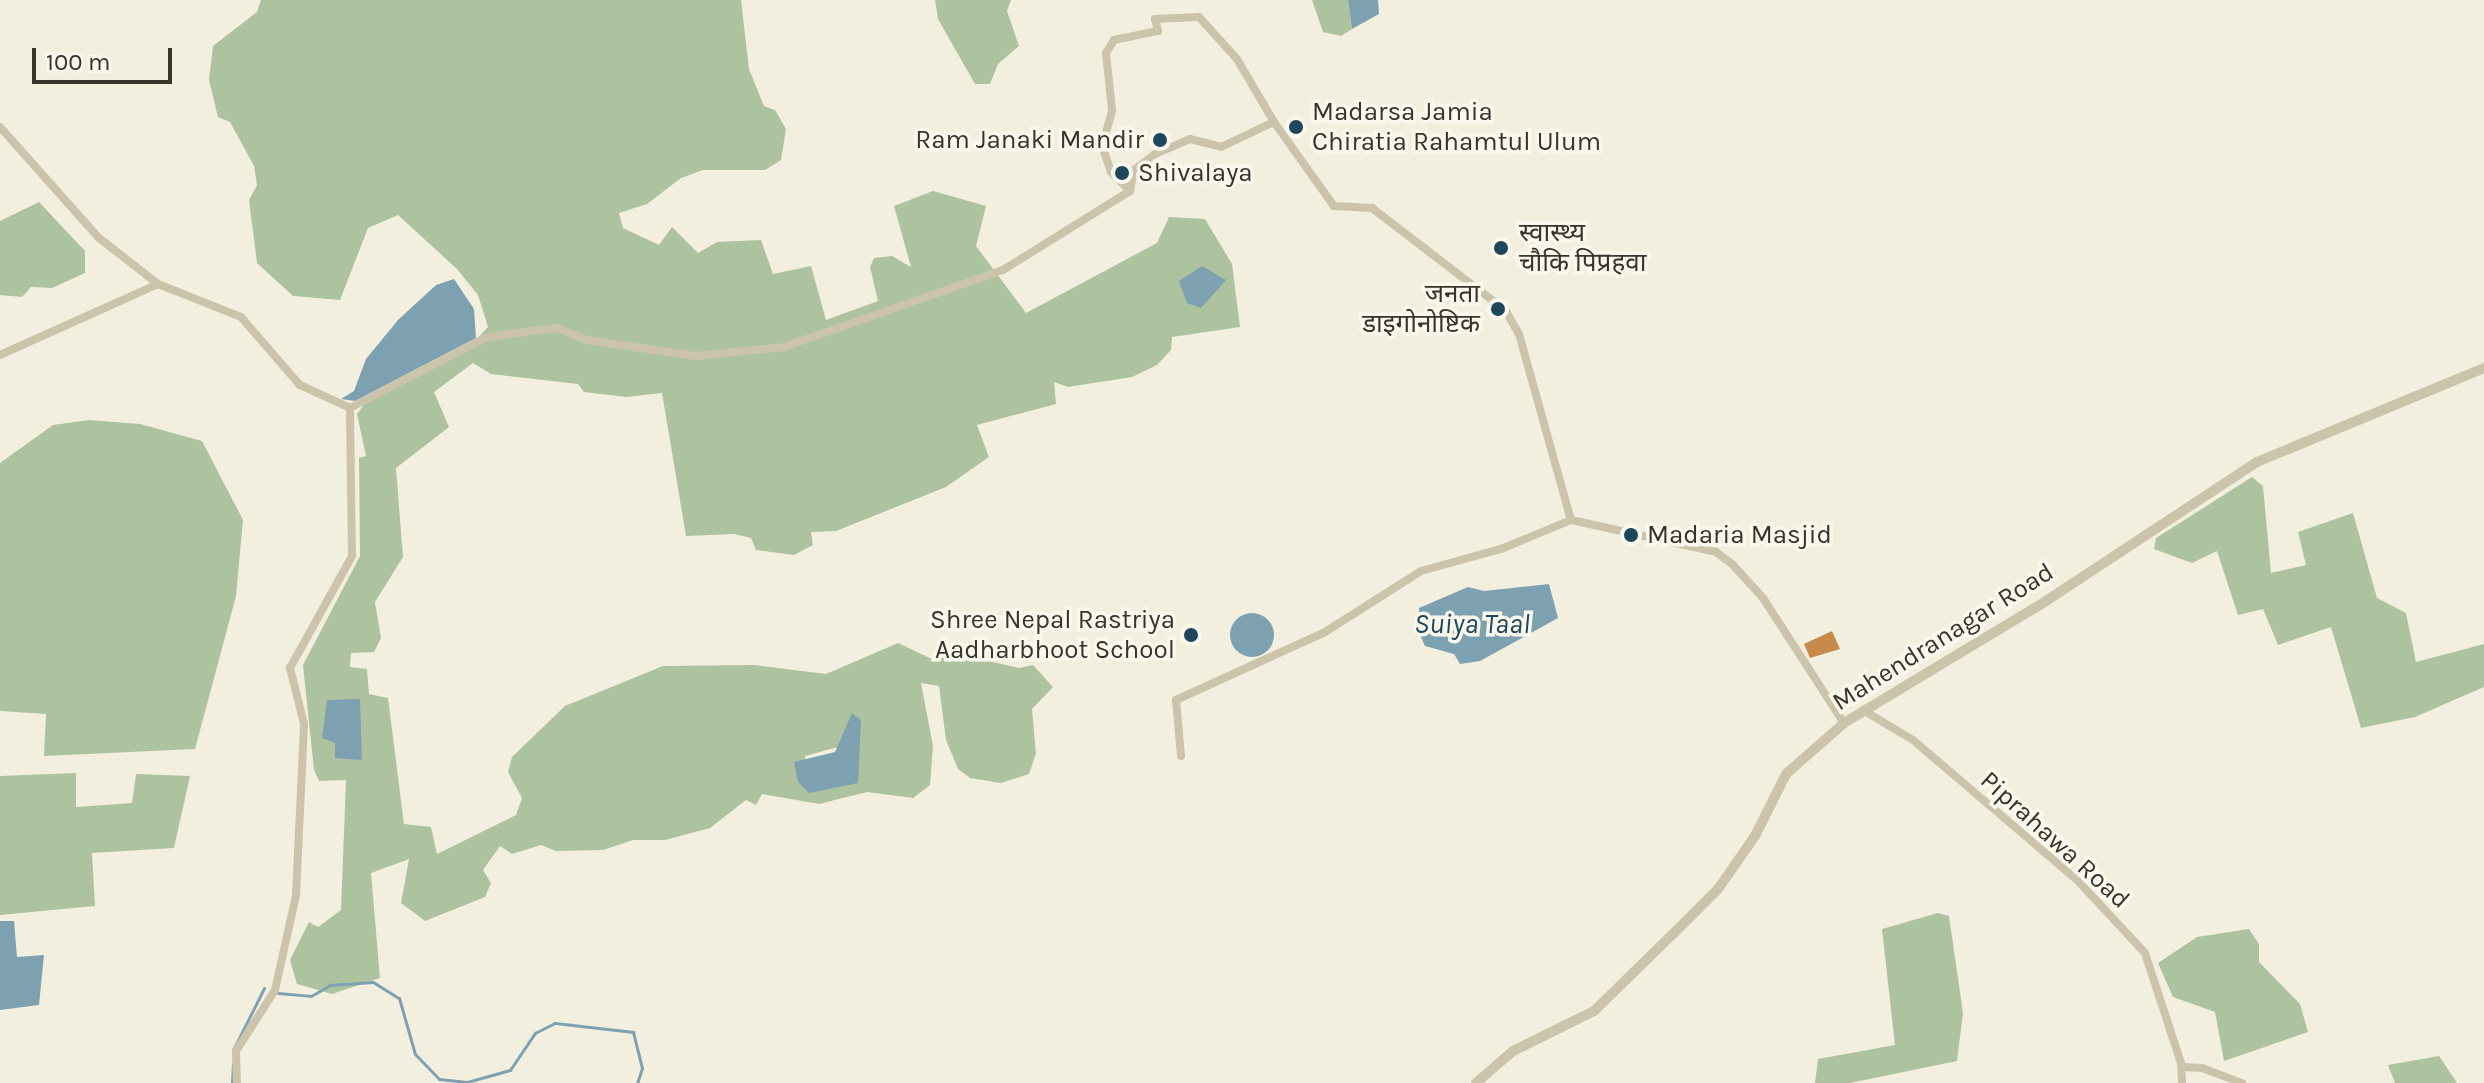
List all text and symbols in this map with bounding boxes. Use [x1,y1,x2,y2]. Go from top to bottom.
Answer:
scale bar [36,32,176,82]
text: 100 m [46,48,111,76]
place label: Madarsa Jamia Chiratia Rahamtul Ulum [1312,96,1601,158]
marker: Madarsa Jamia Chiratia Rahamtul Ulum [1287,118,1305,136]
place label: Ram Janaki Mandir [915,124,1144,156]
marker: Ram Janaki Mandir [1151,131,1169,149]
place label: Shivalaya [1138,157,1253,189]
marker: Shivalaya [1113,164,1131,182]
place label: स्वास्थ्य चाैकि पिप्रहवा [1519,217,1646,278]
marker: स्वास्थ्य चाैकि पिप्रहवा [1490,237,1512,259]
place label: जनता डाइगोनोष्टिक [1362,278,1480,340]
marker: जनता डाइगोनोष्टिक [1487,298,1509,320]
place label: Madaria Masjid [1647,519,1832,551]
marker: Madaria Masjid [1622,526,1640,544]
street label: Mahendranagar Road [1827,556,2059,718]
place label: Shree Nepal Rastriya Aadharbhoot School [930,604,1175,666]
water label: Suiya Taal [1414,607,1530,641]
marker: Shree Nepal Rastriya Aadharbhoot School [1182,626,1200,644]
street label: Piprahawa Road [1974,765,2136,915]

